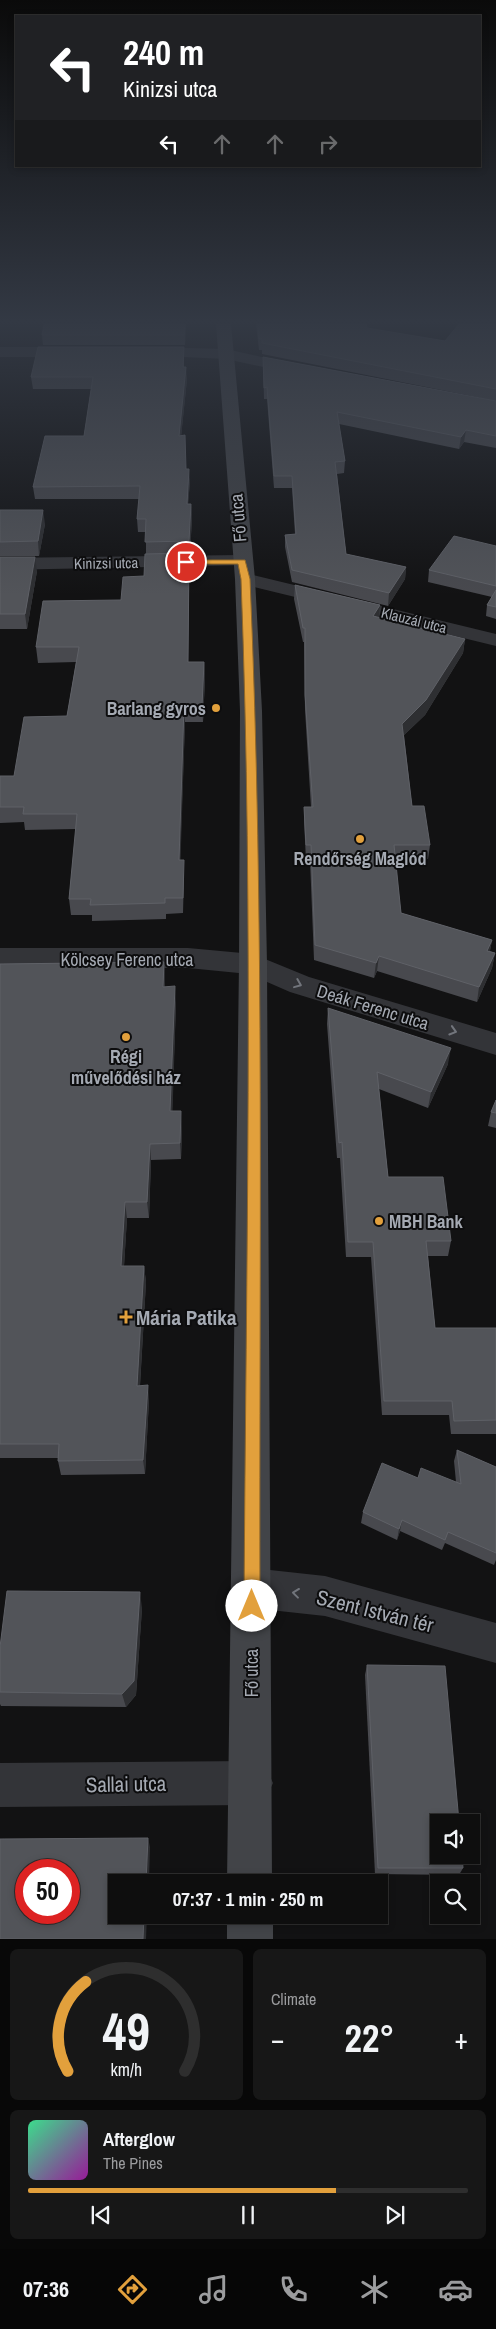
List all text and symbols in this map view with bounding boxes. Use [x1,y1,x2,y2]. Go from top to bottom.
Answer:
text: 240 m [123,29,204,76]
icon: left [40,35,105,100]
text: Kinizsi utca [123,74,217,104]
icon: left [155,130,183,158]
icon: ahead [208,130,236,158]
icon: ahead [261,130,289,158]
icon: right [314,130,342,158]
street label: Fő utca [223,493,253,543]
pin [165,541,207,583]
icon: arrive [172,548,200,576]
street label: Kinizsi utca [74,552,138,574]
street label: Klauzál utca [379,602,449,638]
place label: Barlang gyros [107,696,206,721]
marker: Barlang gyros [210,702,222,714]
marker: Rendőrség Maglód [354,833,366,845]
place label: Rendőrség Maglód [294,846,426,871]
street label: Kölcsey Ferenc utca [60,947,194,972]
one-way arrow [293,977,302,988]
street label: Deák Ferenc utca [314,978,432,1036]
one-way arrow [449,1026,457,1036]
marker: Régi művelődési ház [120,1031,132,1043]
place label: Régi művelődési ház [71,1044,182,1090]
place label: MBH Bank [389,1209,464,1234]
marker: MBH Bank [373,1215,385,1227]
place label: Mária Patika [136,1303,237,1332]
marker: Mária Patika [120,1311,132,1323]
position arrow [225,1579,277,1631]
street label: Szent István tér [313,1582,437,1640]
one-way arrow [292,1588,300,1599]
street label: Fő utca [239,1649,264,1697]
street label: Sallai utca [86,1769,167,1799]
map controls [430,1814,480,1924]
button: sound [430,1814,480,1864]
speed limit sign: 50 [15,1859,80,1924]
button: search [430,1874,480,1924]
text: 07:37 · 1 min · 250 m [173,1886,323,1912]
text: Climate [271,1988,316,2010]
text: 49 [103,1996,150,2066]
text: 22° [345,2013,394,2064]
text: − [271,2020,284,2058]
text: + [455,2020,468,2058]
text: km/h [111,2058,142,2082]
text: Afterglow [103,2126,175,2152]
text: The Pines [103,2152,163,2174]
icon: previous [87,2201,115,2229]
icon: pause [234,2201,262,2229]
icon: next [381,2201,409,2229]
icon: directions [115,2272,150,2307]
icon: music [196,2272,231,2307]
icon: phone [276,2272,311,2307]
icon: climate [357,2272,392,2307]
icon: car [438,2272,473,2307]
text: 07:36 [23,2274,69,2304]

